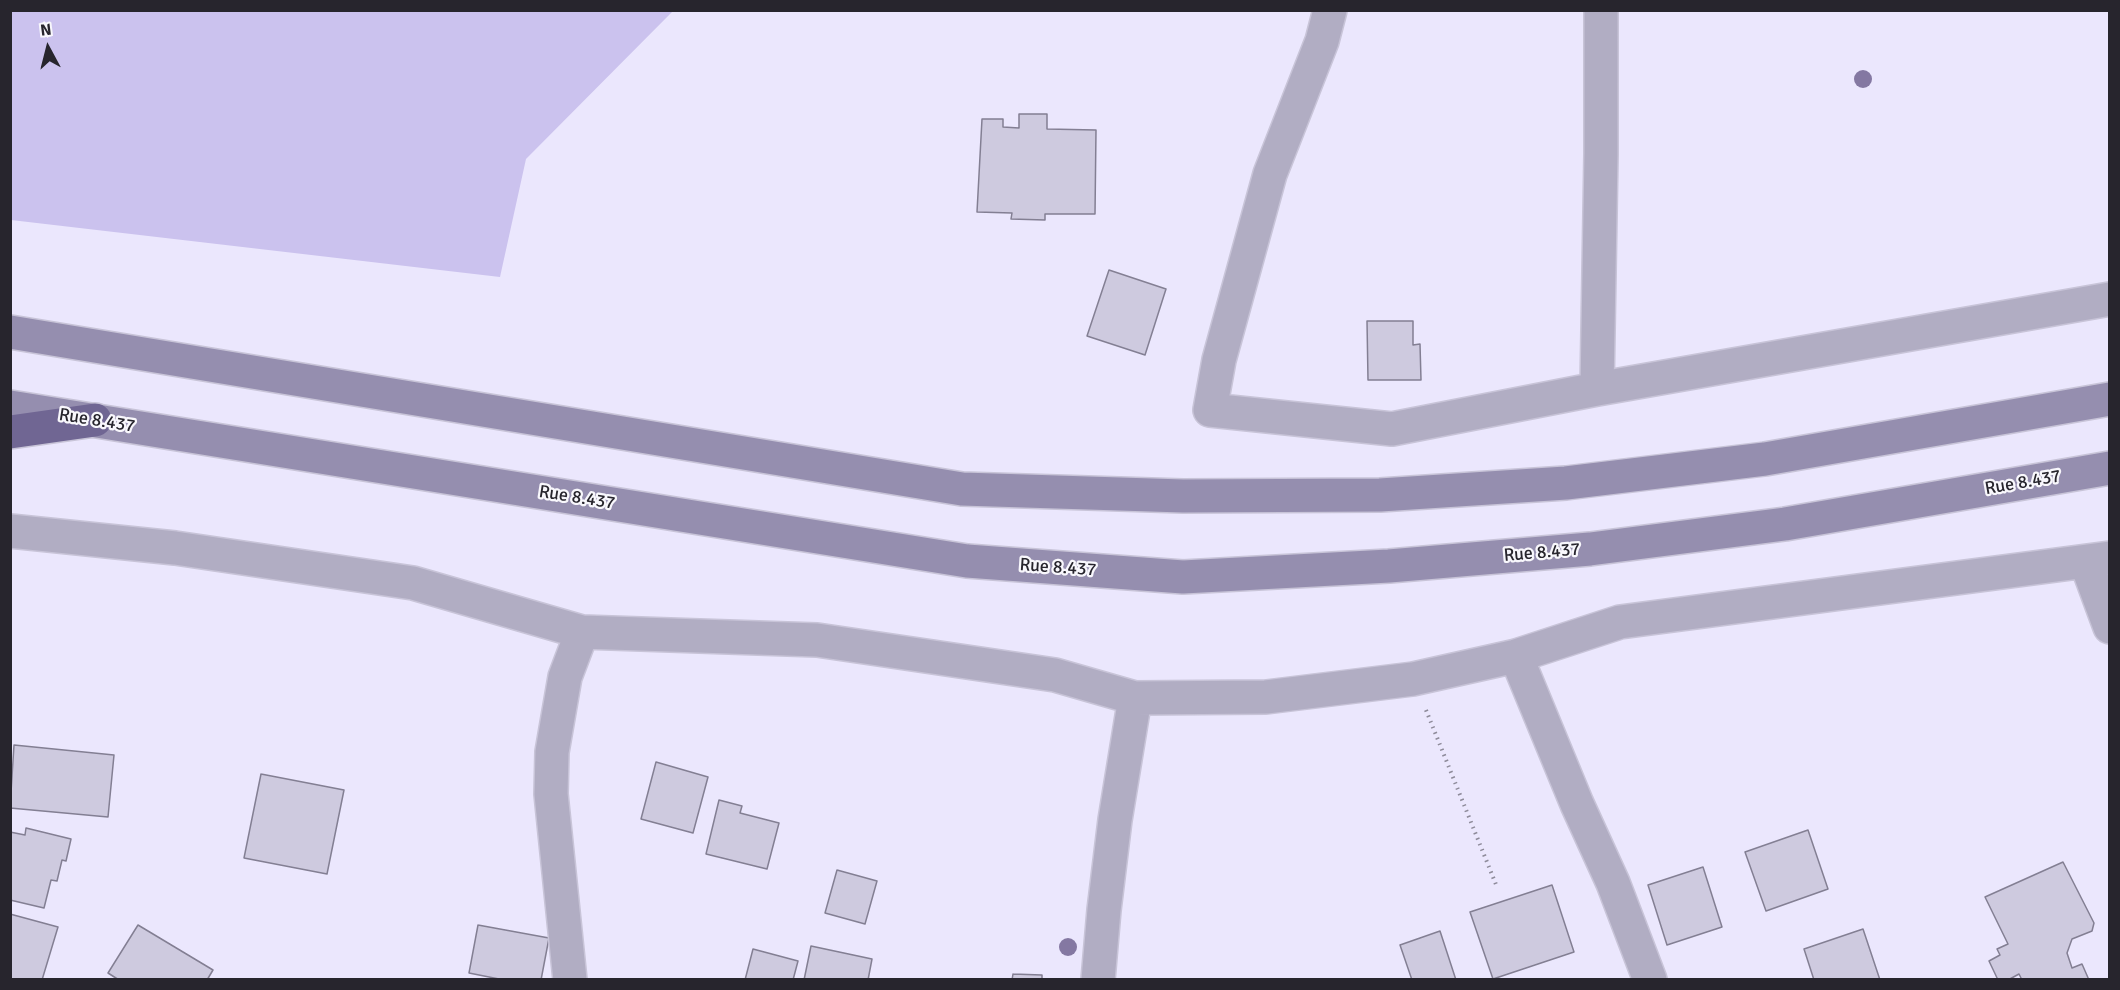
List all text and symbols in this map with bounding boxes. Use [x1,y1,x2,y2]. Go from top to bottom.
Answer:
north arrow [18,18,78,78]
text: N [39,20,53,41]
street label: Rue 8.437 [57,404,137,438]
street label: Rue 8.437 [1983,466,2063,500]
street label: Rue 8.437 [537,481,617,515]
street label: Rue 8.437 [1503,539,1581,567]
street label: Rue 8.437 [1019,555,1097,581]

